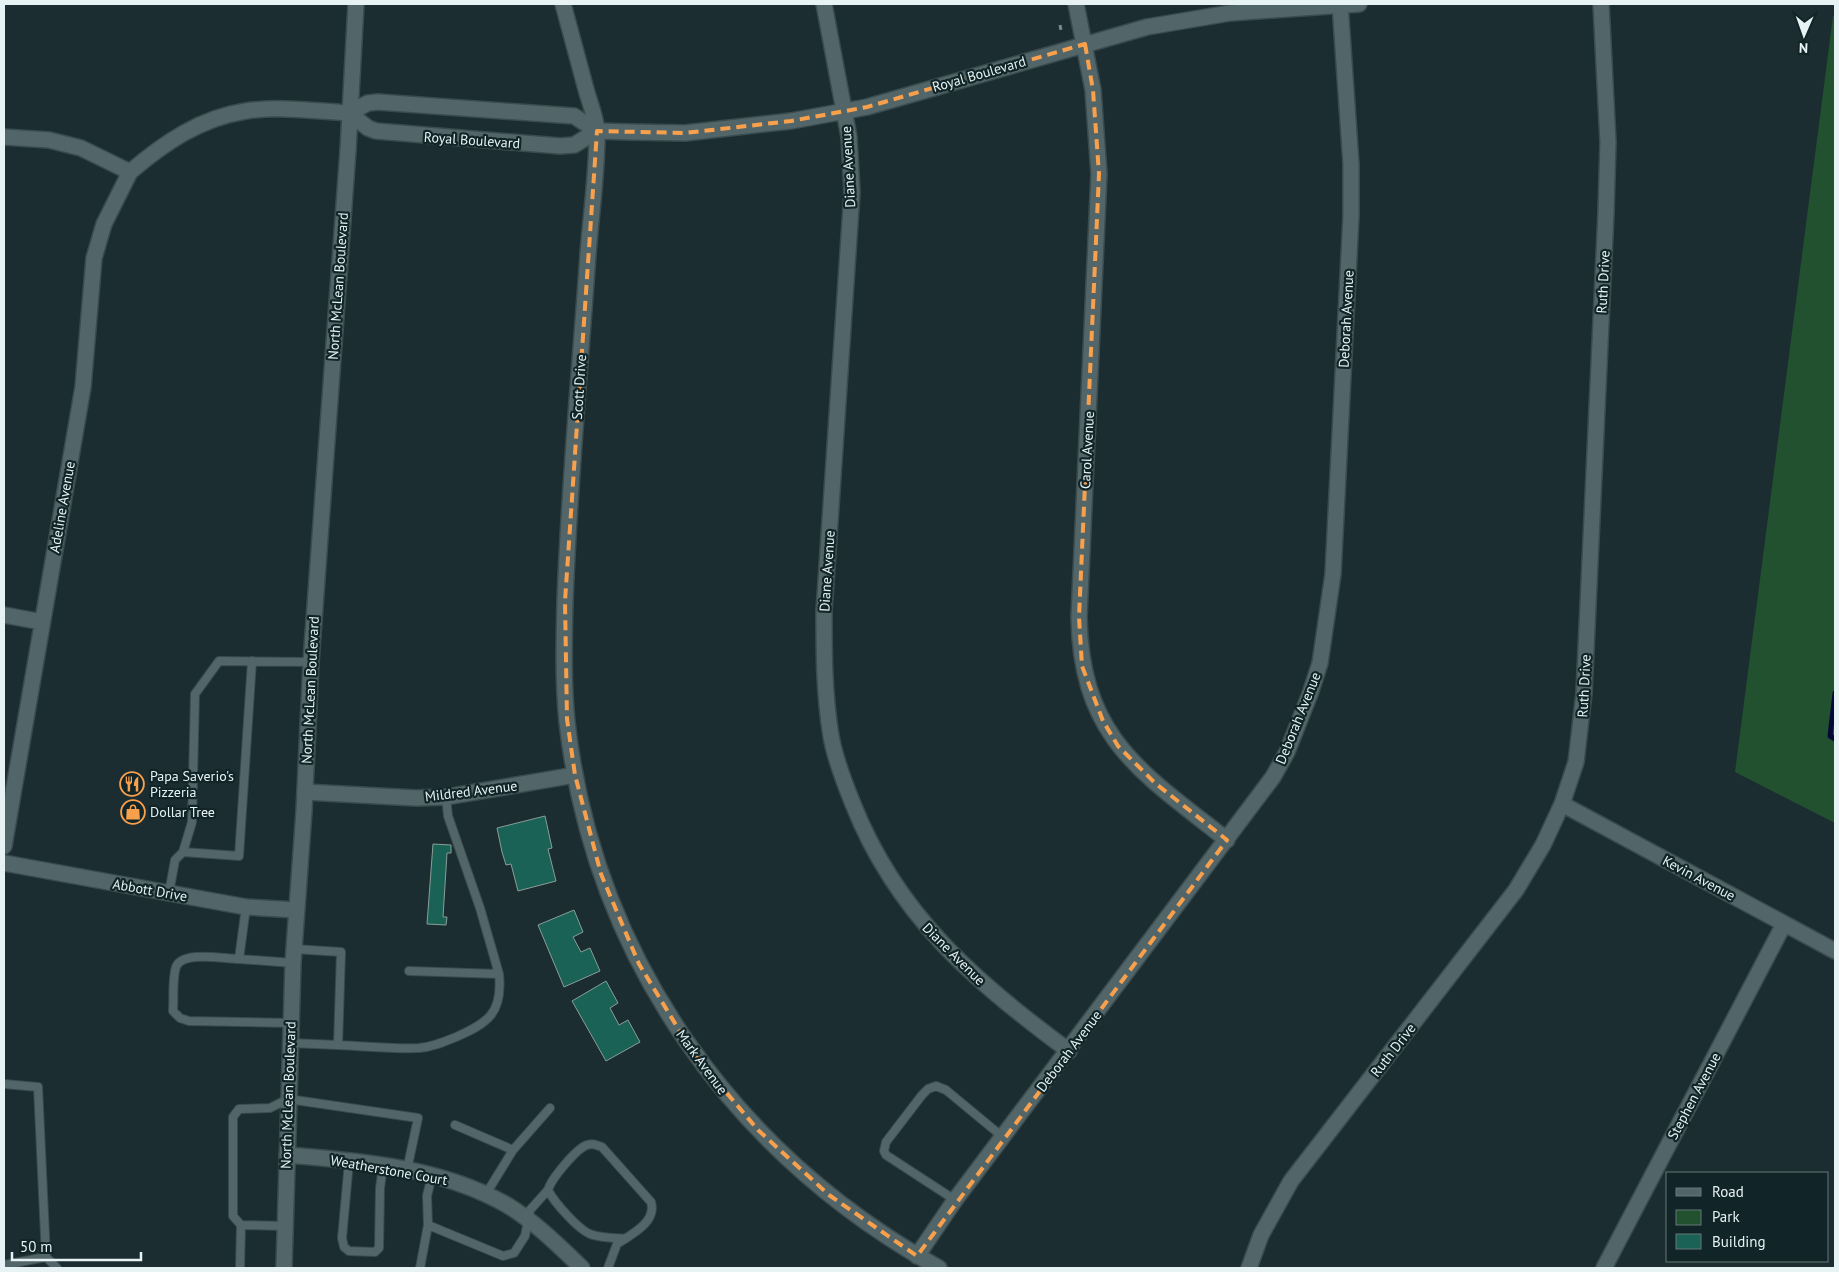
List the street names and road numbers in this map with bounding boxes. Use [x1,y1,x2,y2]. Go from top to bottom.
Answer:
street label: Royal Boulevard [930,52,1028,96]
street label: Diane Avenue [837,126,859,208]
street label: Royal Boulevard [423,128,521,152]
street label: North McLean Boulevard [324,212,352,360]
street label: Ruth Drive [1592,250,1614,314]
street label: Deborah Avenue [1334,270,1358,368]
street label: Scott Drive [568,354,590,420]
street label: Carol Avenue [1076,411,1098,489]
street label: Adeline Avenue [45,460,79,554]
street label: Diane Avenue [815,530,839,612]
street label: North McLean Boulevard [297,616,323,764]
street label: Ruth Drive [1573,654,1595,718]
street label: Deborah Avenue [1271,669,1325,767]
street label: Mildred Avenue [424,776,518,806]
street label: Kevin Avenue [1660,851,1738,905]
street label: Abbott Drive [111,875,189,905]
street label: Diane Avenue [919,919,989,989]
street label: Deborah Avenue [1032,1007,1106,1095]
street label: Ruth Drive [1366,1020,1420,1080]
street label: North McLean Boulevard [276,1021,300,1169]
street label: Mark Avenue [672,1026,732,1098]
street label: Stephen Avenue [1663,1049,1725,1143]
street label: Weatherstone Court [329,1151,449,1189]

